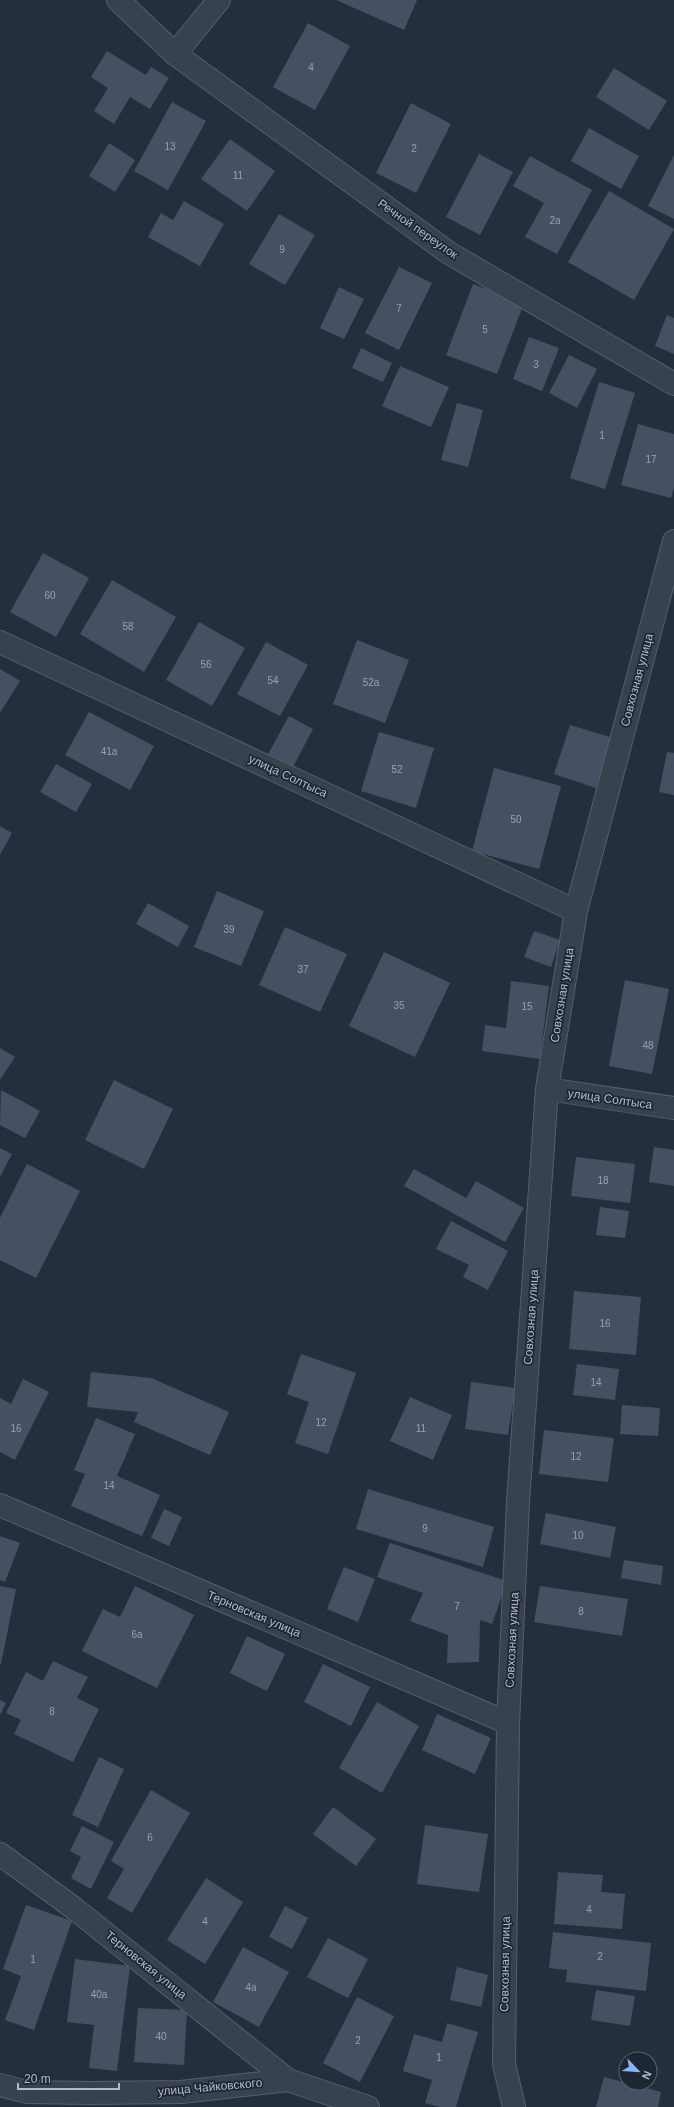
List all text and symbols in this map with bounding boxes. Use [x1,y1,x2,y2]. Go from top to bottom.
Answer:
house number: 4 [308,62,314,73]
house number: 13 [164,141,176,152]
house number: 2 [411,143,417,154]
house number: 11 [233,170,244,181]
street label: Речной переулок [375,196,461,262]
house number: 2а [549,215,561,226]
house number: 9 [279,244,285,255]
house number: 7 [396,303,402,314]
house number: 5 [482,324,488,335]
house number: 3 [533,359,539,370]
house number: 1 [599,430,605,441]
house number: 17 [645,454,657,465]
house number: 60 [44,590,56,601]
house number: 58 [122,621,134,632]
street label: Совхозная улица [618,632,656,728]
house number: 56 [200,659,212,670]
house number: 54 [267,675,279,686]
house number: 52а [363,677,380,688]
house number: 41а [101,746,118,757]
street label: улица Солтыса [246,752,330,800]
house number: 52 [391,764,403,775]
house number: 50 [510,814,522,825]
house number: 39 [223,924,235,935]
street label: Совхозная улица [548,946,576,1043]
house number: 37 [297,964,309,975]
house number: 35 [393,1000,405,1011]
house number: 15 [521,1001,533,1012]
house number: 48 [642,1040,654,1051]
street label: улица Солтыса [567,1086,653,1112]
house number: 18 [597,1175,609,1186]
street label: Совхозная улица [521,1268,541,1365]
house number: 16 [599,1318,611,1329]
house number: 14 [590,1377,602,1388]
house number: 12 [315,1417,327,1428]
house number: 16 [10,1423,22,1434]
house number: 11 [416,1423,427,1434]
house number: 12 [570,1451,582,1462]
house number: 14 [103,1480,115,1491]
house number: 9 [422,1523,428,1534]
house number: 10 [572,1530,584,1541]
street label: Терновская улица [205,1588,303,1640]
street label: Совхозная улица [503,1592,522,1688]
house number: 7 [454,1601,460,1612]
house number: 8 [578,1606,584,1617]
house number: 6а [131,1629,143,1640]
house number: 8 [49,1706,55,1717]
house number: 6 [147,1832,153,1843]
house number: 4 [586,1904,592,1915]
house number: 4 [202,1916,208,1927]
street label: Совхозная улица [497,1916,513,2012]
street label: Терновская улица [103,1928,190,2002]
house number: 2 [597,1951,603,1962]
house number: 1 [30,1954,36,1965]
house number: 4а [245,1982,257,1993]
house number: 40а [91,1989,108,2000]
house number: 40 [155,2031,167,2042]
house number: 2 [355,2035,361,2046]
north arrow [618,2051,658,2091]
house number: 1 [436,2052,442,2063]
scale bar [18,2065,119,2091]
text: N [640,2069,654,2081]
text: 20 m [24,2072,51,2086]
street label: улица Чайковского [157,2075,263,2099]

